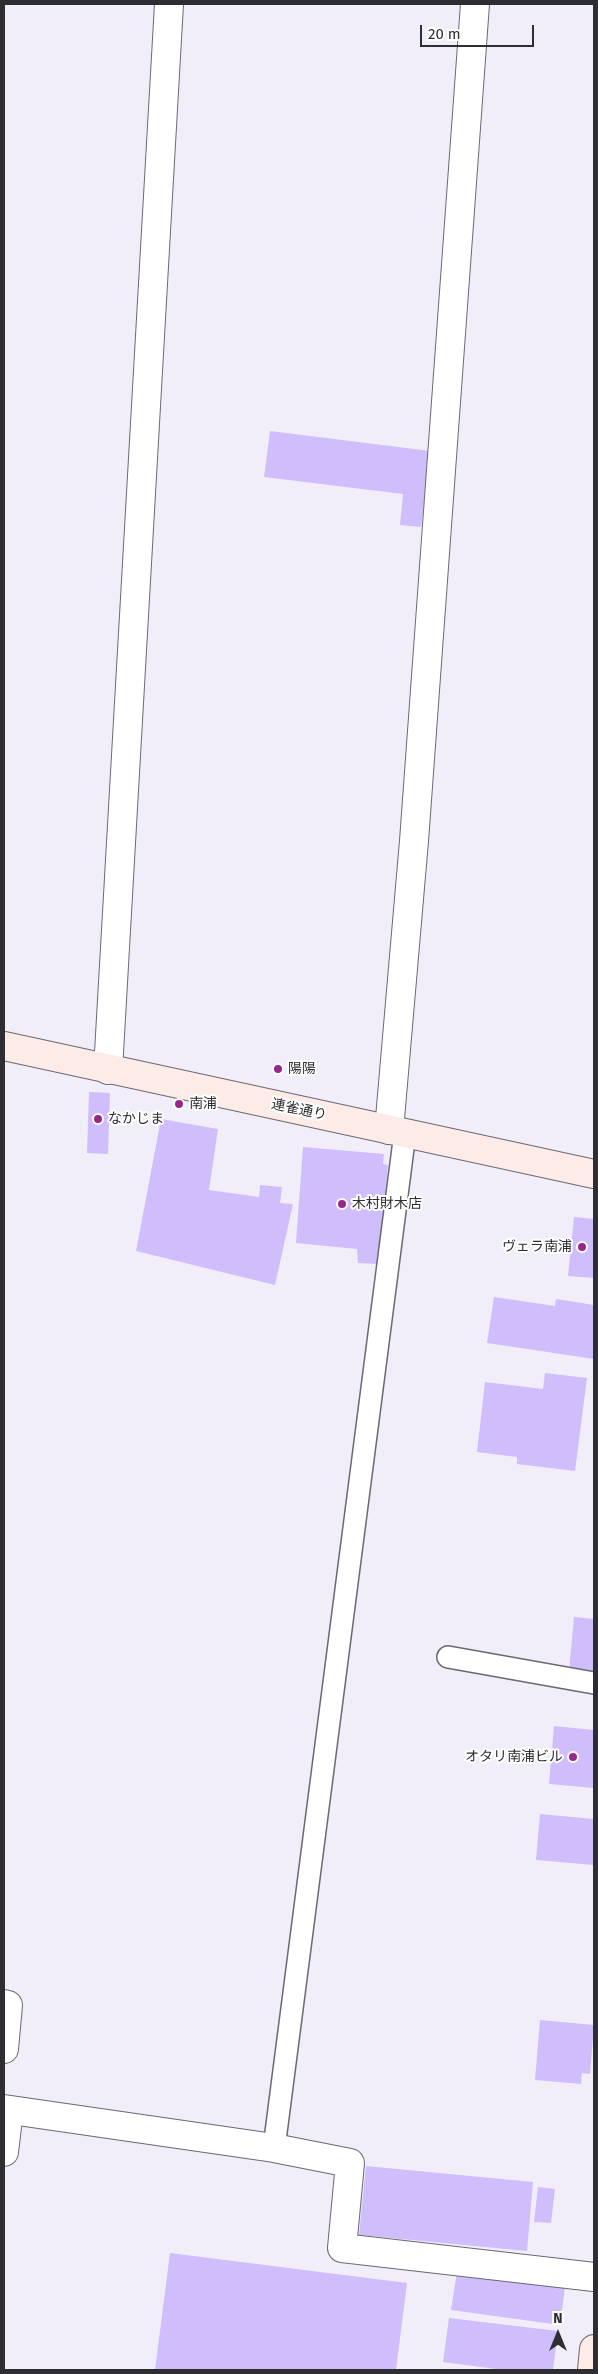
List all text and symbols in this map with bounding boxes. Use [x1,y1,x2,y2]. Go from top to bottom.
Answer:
scale bar [423,15,537,47]
text: 20 m [428,25,461,43]
place label: 陽陽 [288,1061,316,1077]
marker: 陽陽 [272,1063,284,1075]
place label: 南浦 [189,1096,217,1112]
street label: 連雀通り [270,1096,328,1124]
marker: 南浦 [173,1098,185,1110]
place label: なかじま [108,1111,164,1127]
marker: なかじま [92,1113,104,1125]
place label: 木村財木店 [352,1196,422,1212]
marker: 木村財木店 [336,1198,348,1210]
place label: ヴェラ南浦 [502,1239,572,1255]
marker: ヴェラ南浦 [576,1241,588,1253]
place label: オタリ南浦ビル [465,1749,563,1765]
marker: オタリ南浦ビル [567,1751,579,1763]
north arrow [533,2309,583,2359]
text: N [553,2310,563,2327]

